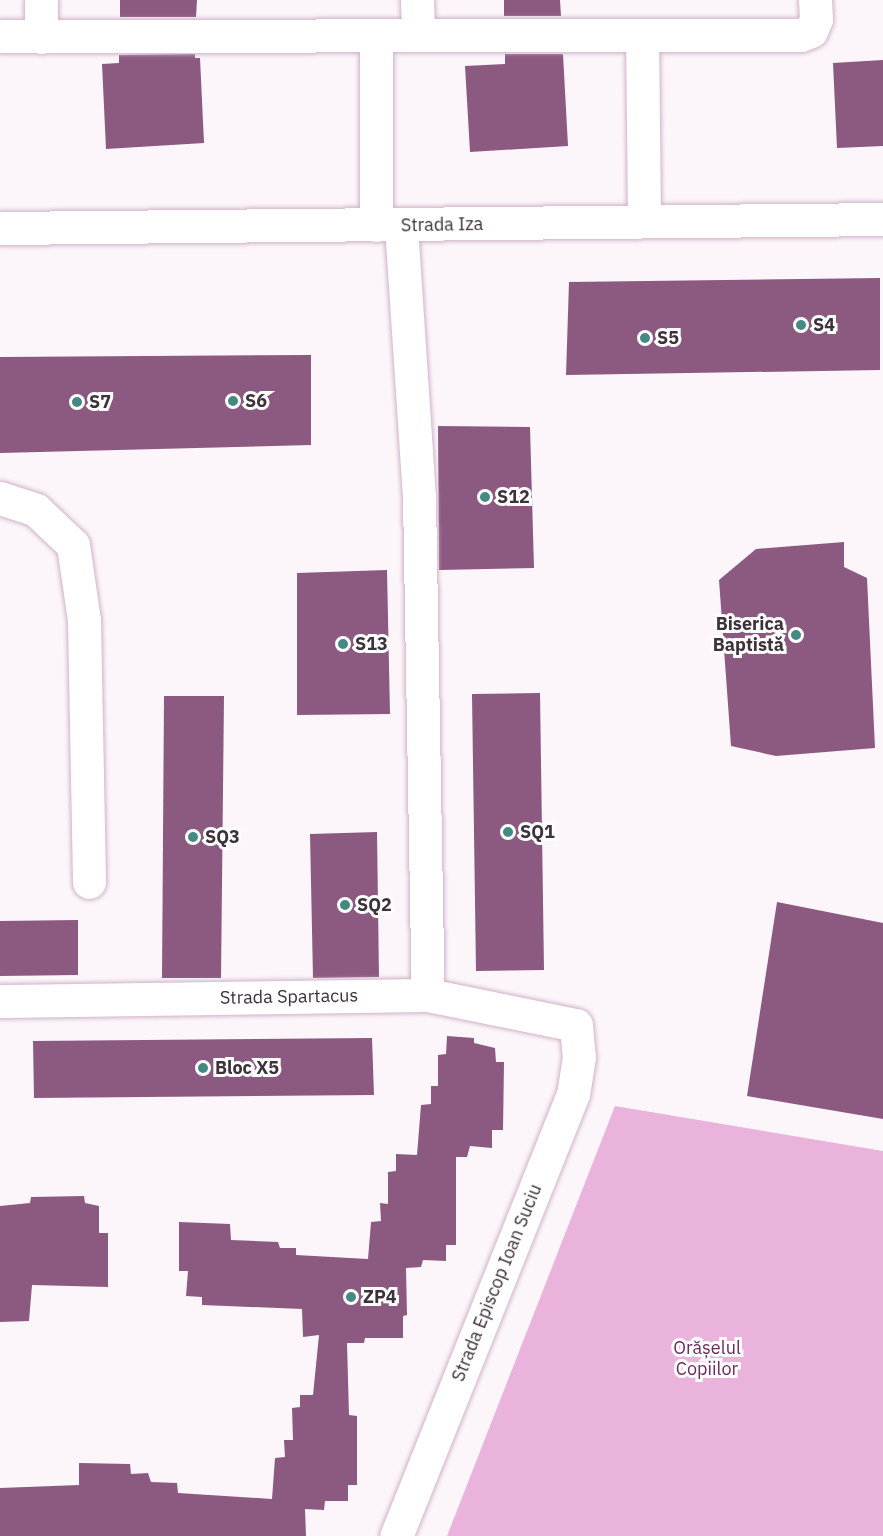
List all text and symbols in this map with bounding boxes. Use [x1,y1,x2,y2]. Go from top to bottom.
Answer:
street label: Strada Iza [401,213,483,237]
place label: S4 [813,314,835,336]
marker: S4 [794,318,808,332]
place label: S5 [657,327,679,349]
marker: S5 [638,331,652,345]
place label: S6 [245,390,267,412]
place label: S7 [89,391,111,413]
marker: S6 [226,394,240,408]
marker: S7 [70,395,84,409]
place label: S12 [497,486,530,508]
marker: S12 [478,490,492,504]
place label: Biserica Baptistă [713,614,784,656]
marker: Biserica Baptistă [789,628,803,642]
place label: S13 [355,633,388,655]
marker: S13 [336,637,350,651]
place label: SQ1 [520,821,555,843]
marker: SQ1 [501,825,515,839]
place label: SQ3 [205,826,240,848]
marker: SQ3 [186,830,200,844]
place label: SQ2 [357,894,392,916]
marker: SQ2 [338,898,352,912]
street label: Strada Spartacus [220,985,358,1009]
place label: Bloc X5 [215,1057,279,1079]
marker: Bloc X5 [196,1061,210,1075]
street label: Strada Episcop Ioan Suciu [447,1181,547,1385]
place label: ZP4 [363,1286,397,1308]
marker: ZP4 [344,1290,358,1304]
park label: Orășelul Copiilor [673,1338,741,1380]

